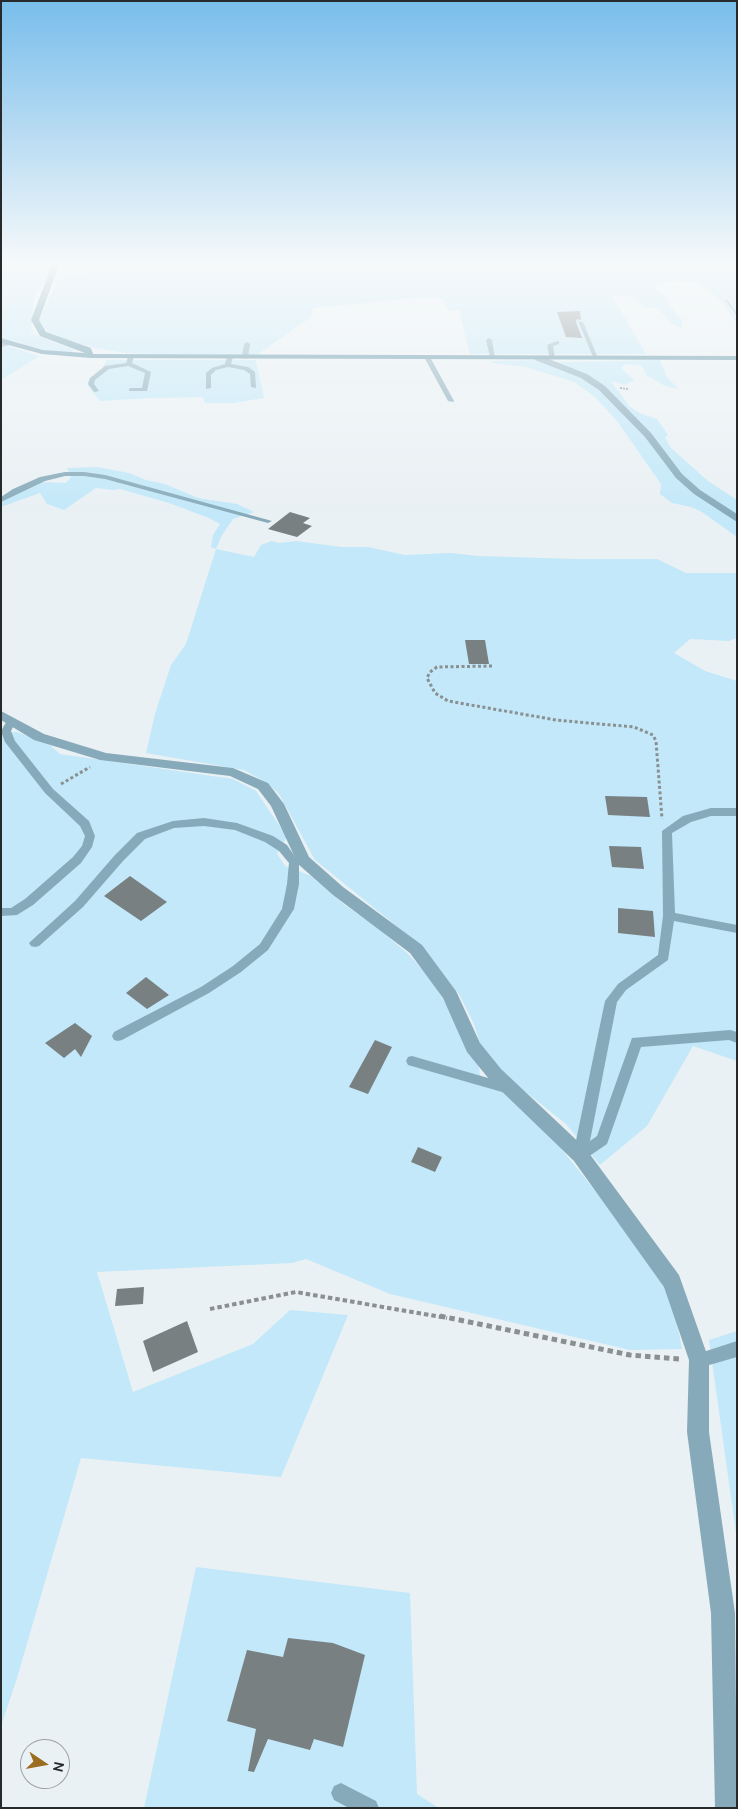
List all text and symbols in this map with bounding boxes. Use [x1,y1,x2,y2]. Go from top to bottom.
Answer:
north arrow [20,1739,70,1789]
text: N [49,1760,69,1774]

